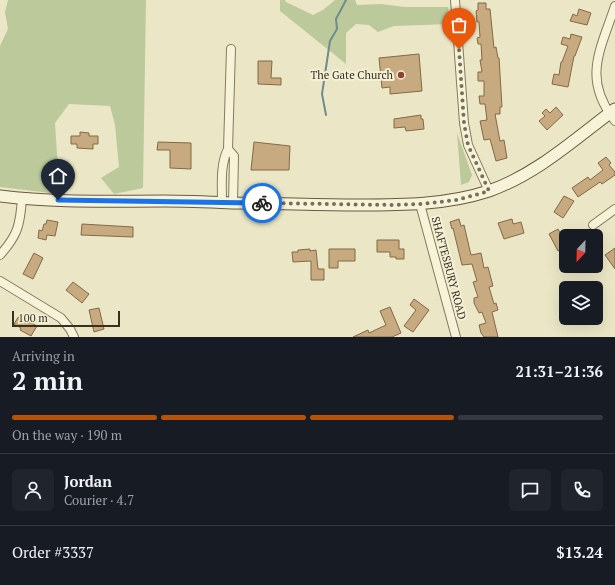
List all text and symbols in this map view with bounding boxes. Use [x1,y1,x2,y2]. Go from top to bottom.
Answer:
pin [442,8,476,49]
icon: bag [448,14,470,36]
place label: The Gate Church [310,68,394,82]
marker: The Gate Church [396,70,406,80]
pin [41,159,75,200]
icon: home [47,165,69,187]
courier [242,183,282,223]
icon: bike [251,192,273,214]
street label: SHAFTESBURY ROAD [428,215,470,321]
north arrow [559,229,603,273]
map controls [559,229,603,325]
button: layers [559,281,603,325]
scale bar [12,309,120,328]
text: 100 m [18,311,48,325]
text: Arriving in [12,347,75,365]
text: 21:31–21:36 [516,361,603,381]
text: 2 min [12,363,83,397]
text: On the way · 190 m [12,426,122,444]
button: person [12,469,54,511]
button: chat [509,469,551,511]
button: phone [561,469,603,511]
text: Jordan [64,471,112,491]
text: Courier · 4.7 [64,491,134,509]
text: Order #3337 [12,542,94,562]
text: $13.24 [556,542,603,562]

